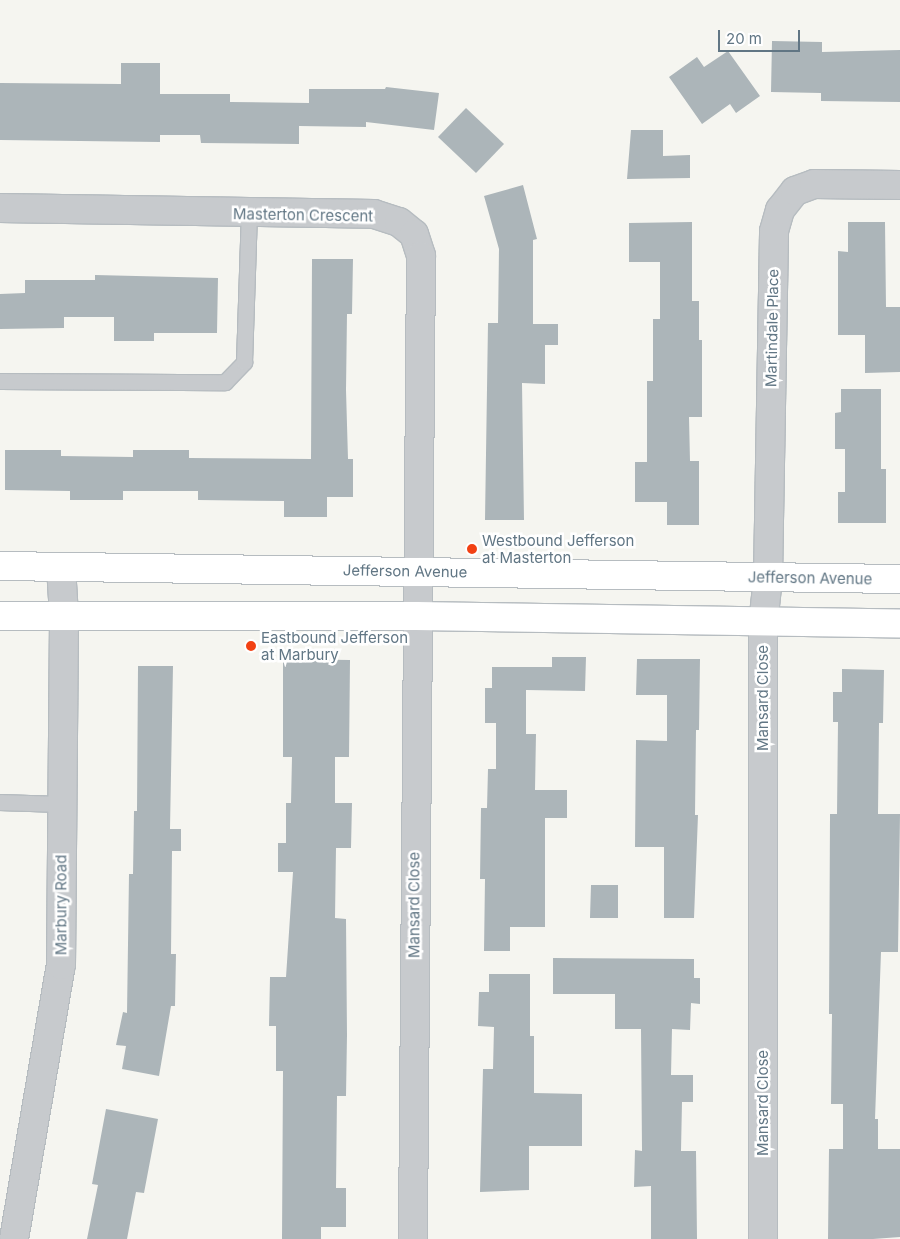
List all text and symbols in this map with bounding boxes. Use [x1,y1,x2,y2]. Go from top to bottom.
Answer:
scale bar [720,20,802,52]
text: 20 m [726,29,762,48]
street label: Masterton Crescent [233,205,373,225]
street label: Martindale Place [762,269,782,387]
place label: Westbound Jefferson at Masterton [482,531,634,566]
marker: Westbound Jefferson at Masterton [466,543,478,555]
street label: Jefferson Avenue [343,561,467,581]
street label: Jefferson Avenue [748,568,872,588]
place label: Eastbound Jefferson at Marbury [261,628,408,663]
marker: Eastbound Jefferson at Marbury [245,640,257,652]
street label: Mansard Close [754,645,772,751]
street label: Mansard Close [405,852,423,958]
street label: Marbury Road [52,855,70,955]
street label: Mansard Close [754,1050,772,1156]

